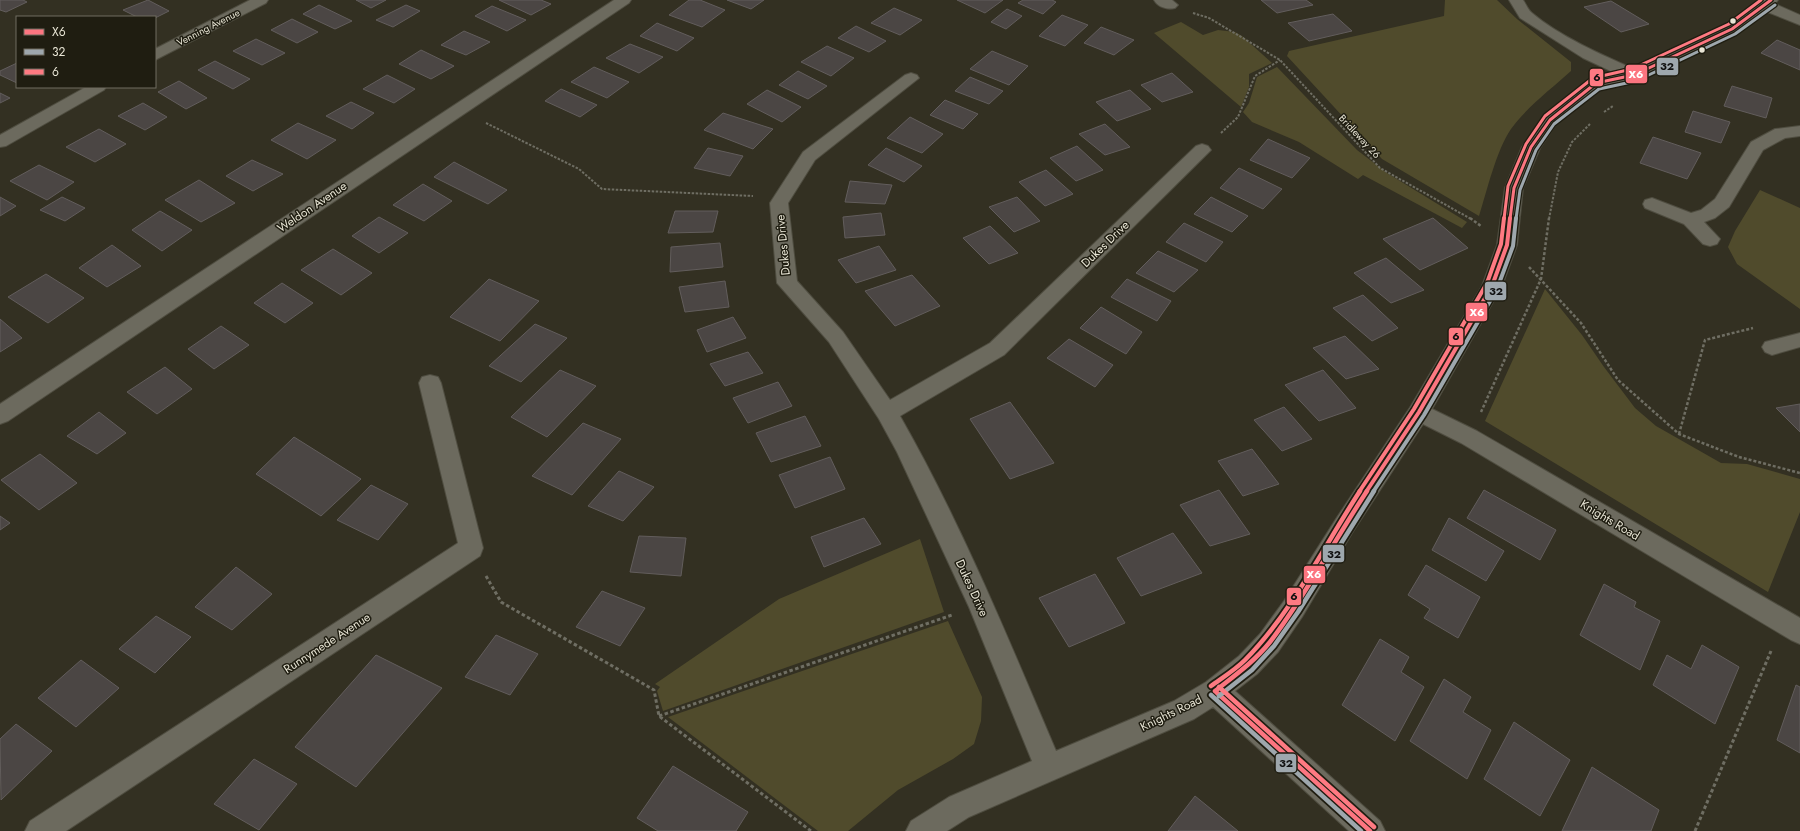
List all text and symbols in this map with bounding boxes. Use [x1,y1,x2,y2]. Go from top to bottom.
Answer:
street label: Venning Avenue [174,5,242,50]
legend [16,16,156,88]
unlabelled marker [1728,16,1738,26]
text: X6 [52,23,66,41]
text: 32 [52,43,66,61]
unlabelled marker [1697,45,1707,55]
line badge: 32 [1656,57,1679,76]
text: 32 [1660,58,1674,74]
text: 6 [52,63,59,81]
line badge: X6 [1625,64,1648,84]
text: X6 [1629,66,1643,82]
line badge: 6 [1589,68,1604,87]
text: 6 [1593,69,1601,85]
street label: Bridleway 26 [1335,111,1384,162]
street label: Weldon Avenue [274,177,350,237]
street label: Dukes Drive [771,214,795,276]
street label: Dukes Drive [1077,216,1133,272]
line badge: 32 [1484,281,1507,301]
text: 32 [1489,283,1503,299]
line badge: X6 [1465,302,1488,322]
text: X6 [1470,304,1484,320]
line badge: 6 [1448,327,1464,346]
text: 6 [1452,328,1460,344]
street label: Knights Road [1577,495,1643,545]
line badge: 32 [1322,544,1345,563]
text: 32 [1327,546,1341,562]
street label: Dukes Drive [951,557,993,619]
line badge: X6 [1303,565,1326,584]
text: X6 [1307,566,1321,582]
line badge: 6 [1286,587,1302,606]
text: 6 [1290,588,1298,604]
street label: Runnymede Avenue [280,608,374,678]
street label: Knights Road [1137,690,1205,736]
line badge: 32 [1275,753,1297,773]
text: 32 [1279,755,1293,771]

